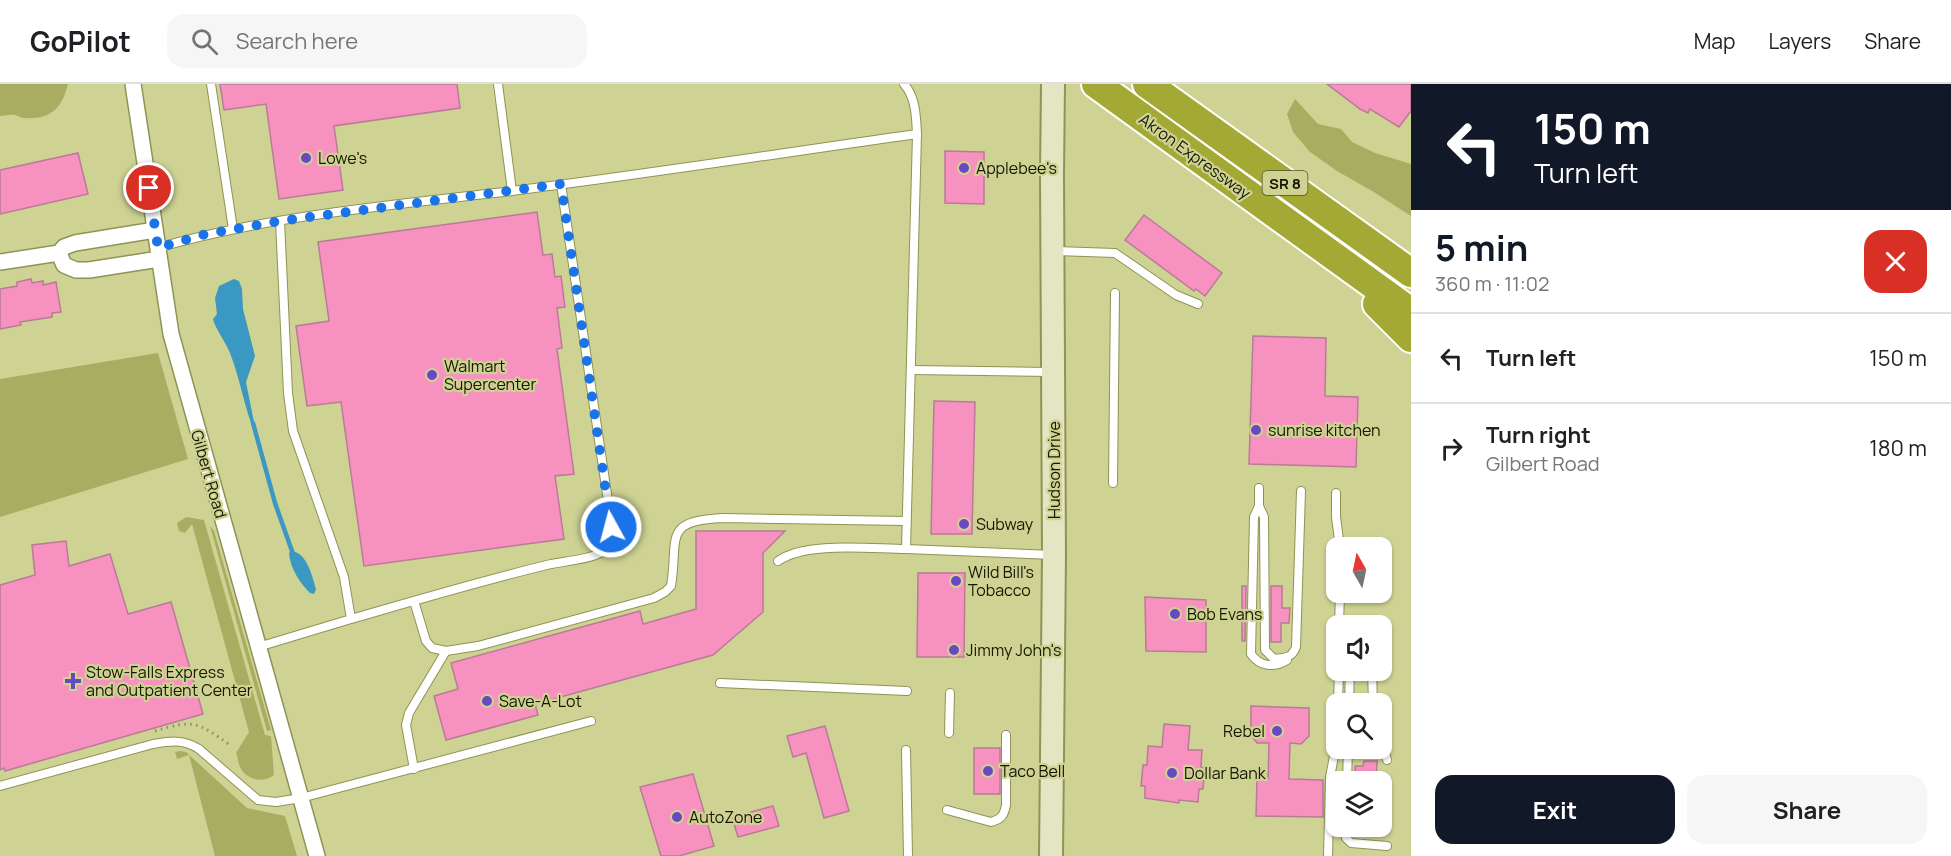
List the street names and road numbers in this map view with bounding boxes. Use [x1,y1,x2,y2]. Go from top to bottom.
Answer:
street label: Akron Expressway [1135,108,1256,204]
road number: SR 8 [1262,171,1308,195]
street label: Hudson Drive [1043,421,1065,519]
street label: Gilbert Road [186,427,232,521]

